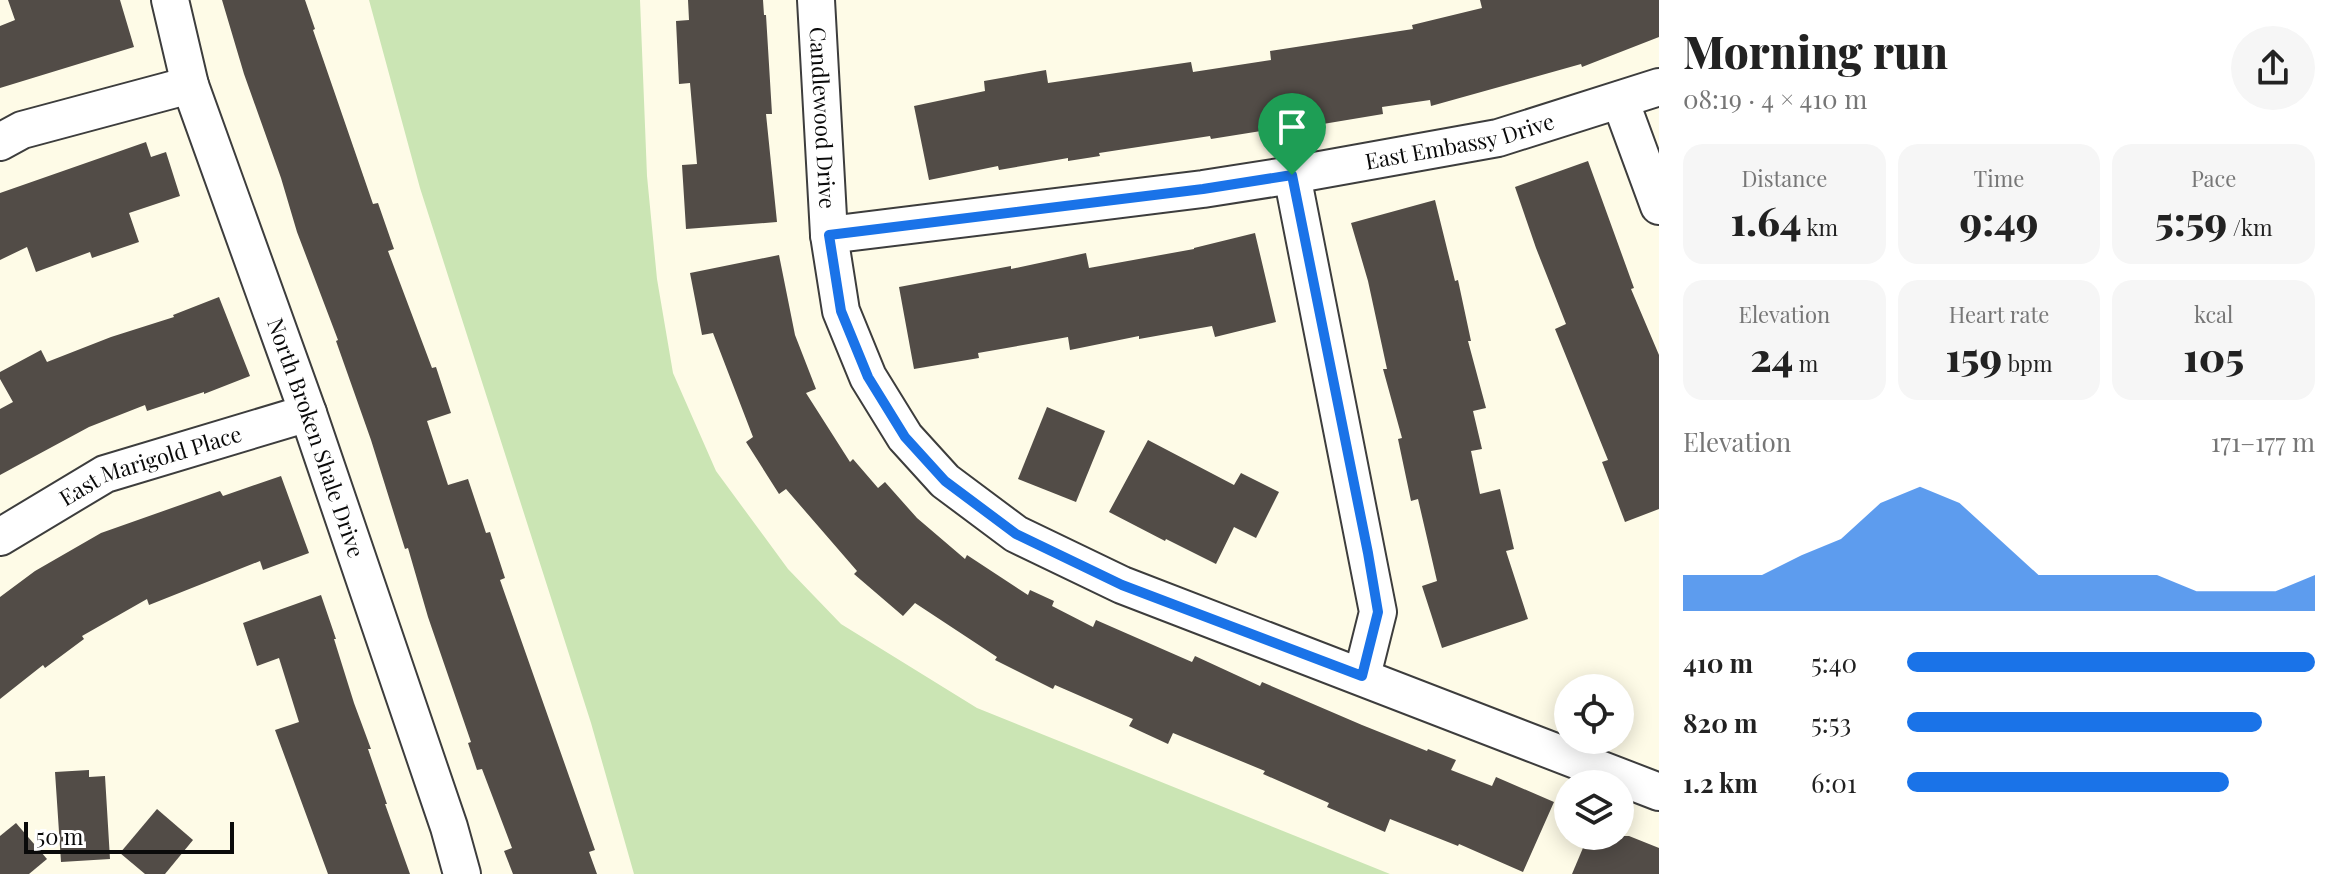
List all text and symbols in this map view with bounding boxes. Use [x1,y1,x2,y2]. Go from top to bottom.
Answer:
text: Morning run [1683,21,1948,80]
street label: Candlewood Drive [804,26,844,210]
button: share [2231,26,2315,110]
text: 08:19 · 4 × 410 m [1683,81,1867,116]
pin [1258,93,1326,175]
icon: arrive [1270,105,1314,149]
street label: East Embassy Drive [1363,105,1558,176]
text: Distance [1741,163,1827,193]
text: Time [1974,163,2024,193]
text: Pace [2191,163,2236,193]
text: 1.64 [1731,193,1802,246]
text: 9:49 [1960,193,2038,246]
text: 5:59 [2155,193,2227,246]
text: km [1802,212,1838,242]
text: /km [2227,212,2273,242]
text: Elevation [1739,299,1830,329]
text: Heart rate [1949,299,2049,329]
text: kcal [2194,299,2233,329]
street label: North Broken Shale Drive [261,314,372,561]
text: 24 [1750,329,1793,382]
text: 159 [1946,329,2002,382]
text: 105 [2183,329,2244,382]
text: m [1793,348,1818,378]
text: bpm [2002,348,2052,378]
street label: East Marigold Place [53,418,245,512]
text: Elevation [1683,424,1791,459]
text: 171–177 m [2211,424,2315,459]
text: 410 m [1683,645,1753,680]
text: 5:40 [1811,645,1857,680]
map controls [1554,674,1634,850]
button: locate [1554,674,1634,754]
text: 820 m [1683,705,1758,740]
text: 5:53 [1811,705,1851,740]
text: 1.2 km [1683,765,1758,800]
text: 6:01 [1811,765,1857,800]
button: layers [1554,770,1634,850]
scale bar [24,818,234,854]
text: 50 m [36,821,83,851]

